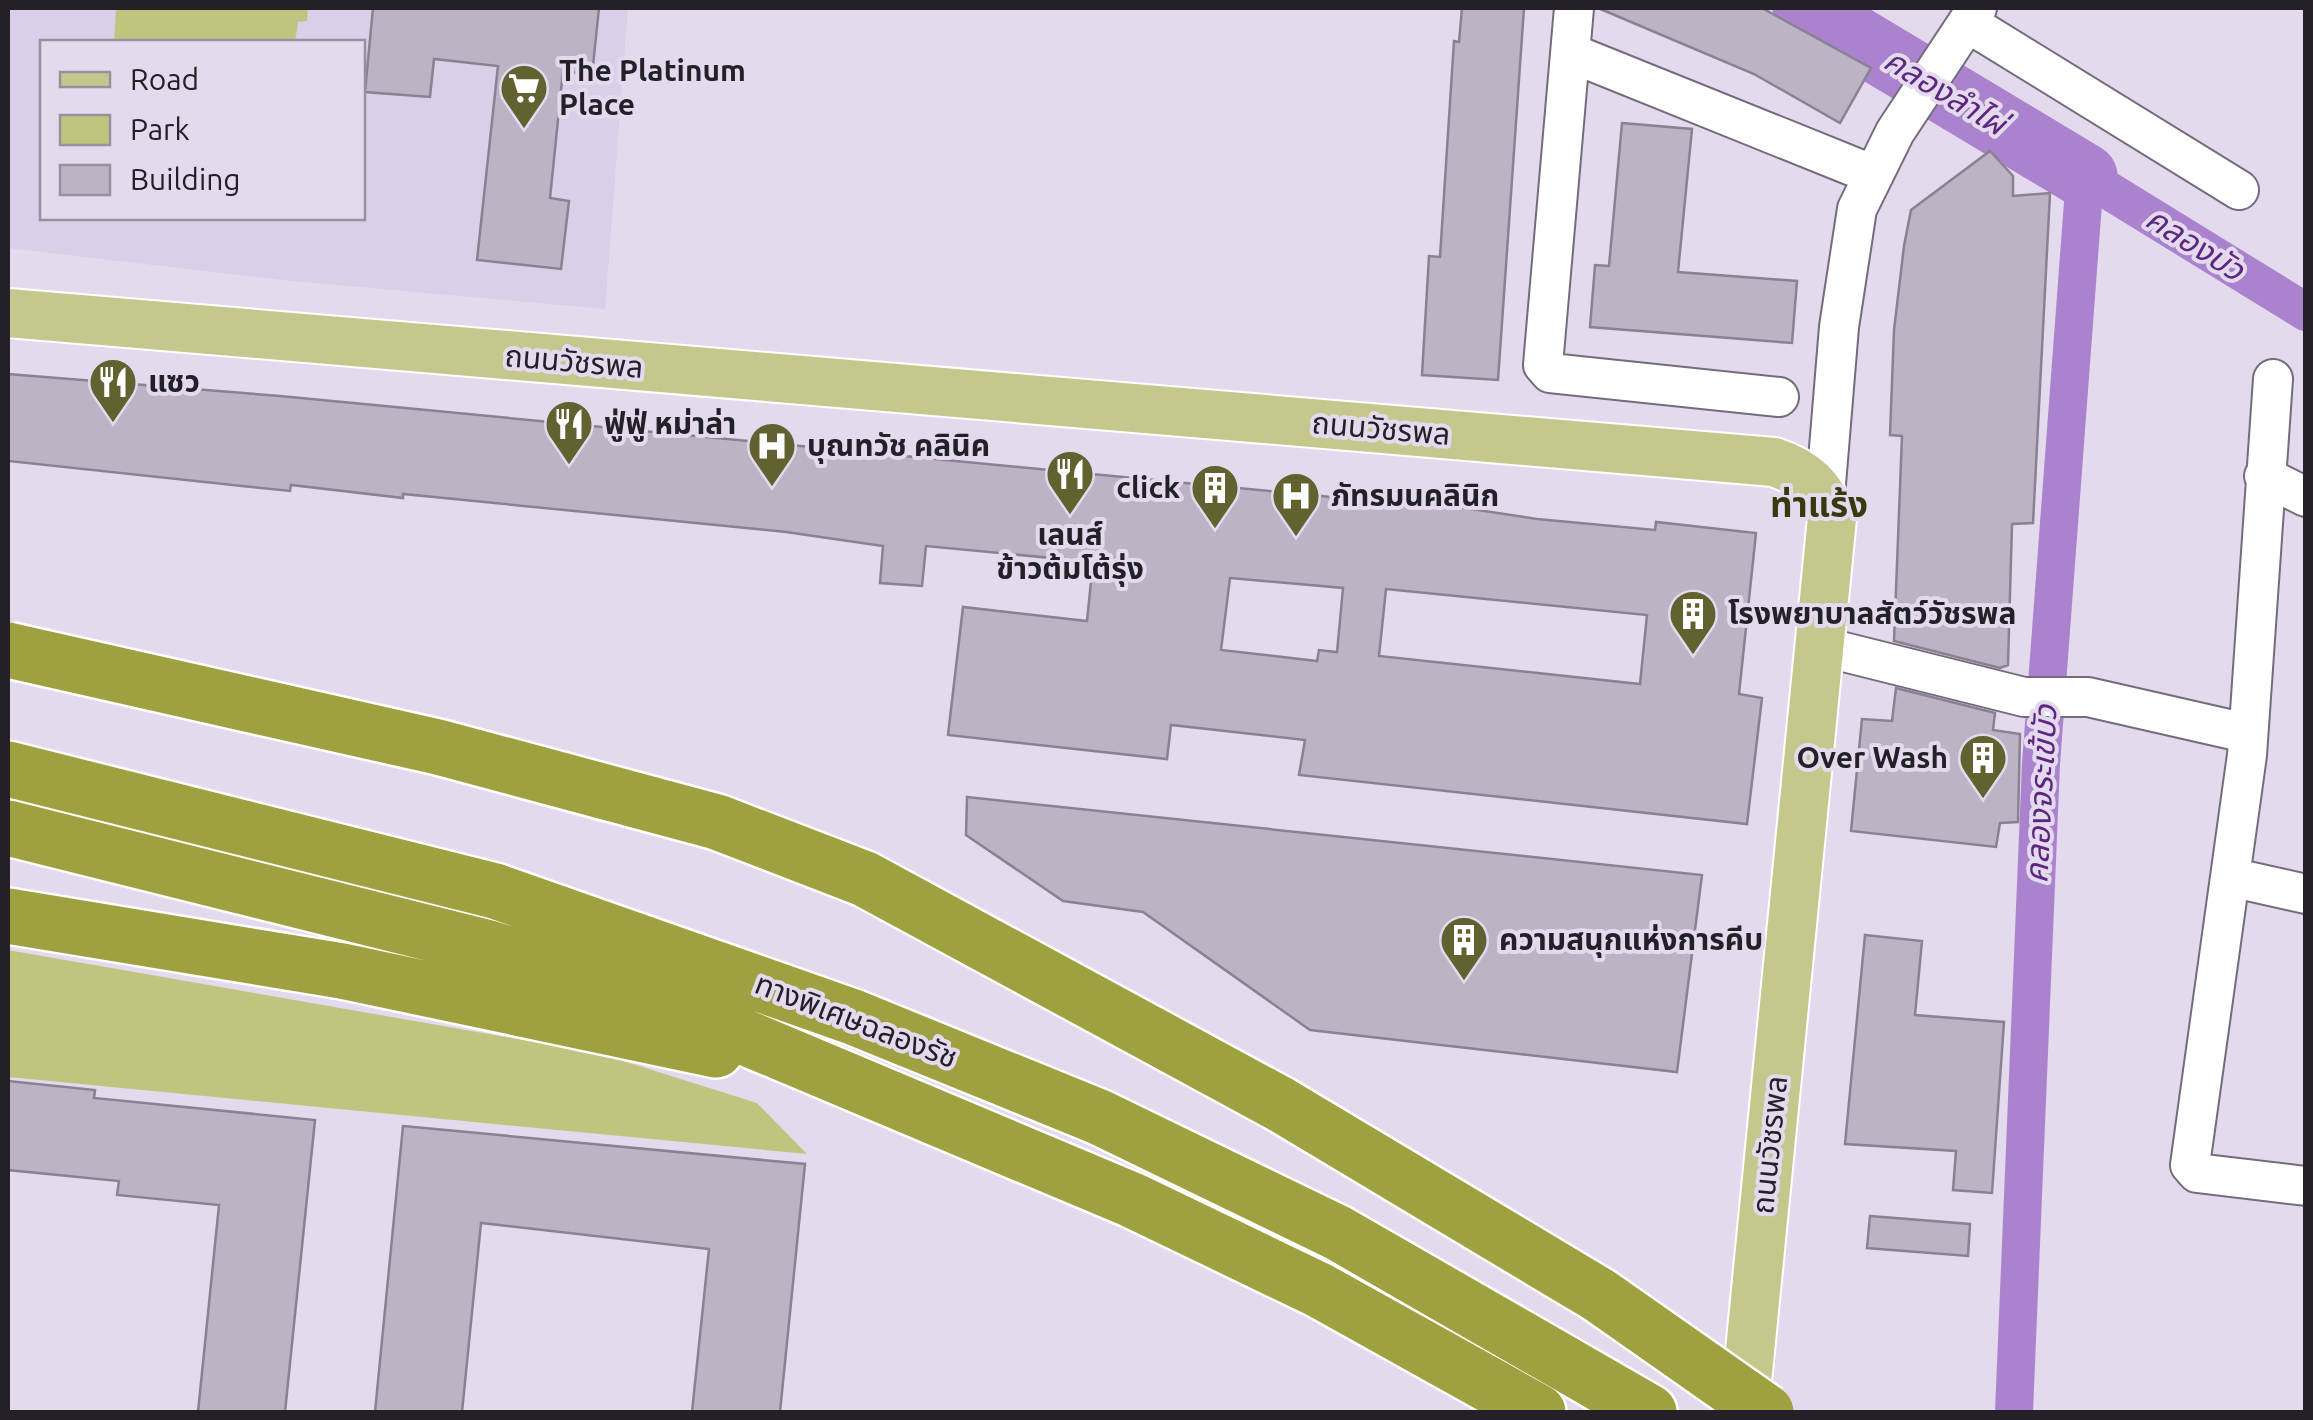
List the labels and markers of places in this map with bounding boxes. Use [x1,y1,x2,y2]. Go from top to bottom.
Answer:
place label: The Platinum Place [559,53,746,121]
supermarket icon: The Platinum Place [498,62,550,130]
restaurant icon: แซว [87,356,139,424]
place label: แซว [148,364,200,398]
restaurant icon: ฟู่ฟู่ หม่าล่า [543,398,595,466]
place label: ฟู่ฟู่ หม่าล่า [604,406,736,442]
hospital icon: บุณทวัช คลินิค [746,420,798,488]
place label: บุณทวัช คลินิค [807,428,990,464]
restaurant icon: เลนส์ ข้าวต้มโต้รุ่ง [1044,448,1096,516]
building icon: click [1189,462,1241,530]
place label: click [1116,470,1180,504]
hospital icon: ภัทรมนคลินิก [1270,470,1322,538]
place label: ภัทรมนคลินิก [1331,478,1499,512]
place label: เลนส์ ข้าวต้มโต้รุ่ง [996,517,1144,587]
building icon: โรงพยาบาลสัตว์วัชรพล [1667,588,1719,656]
place label: โรงพยาบาลสัตว์วัชรพล [1728,596,2016,630]
building icon: Over Wash [1957,732,2009,800]
place label: Over Wash [1796,740,1948,774]
building icon: ความสนุกแห่งการคีบ [1438,914,1490,982]
place label: ความสนุกแห่งการคีบ [1499,922,1763,958]

